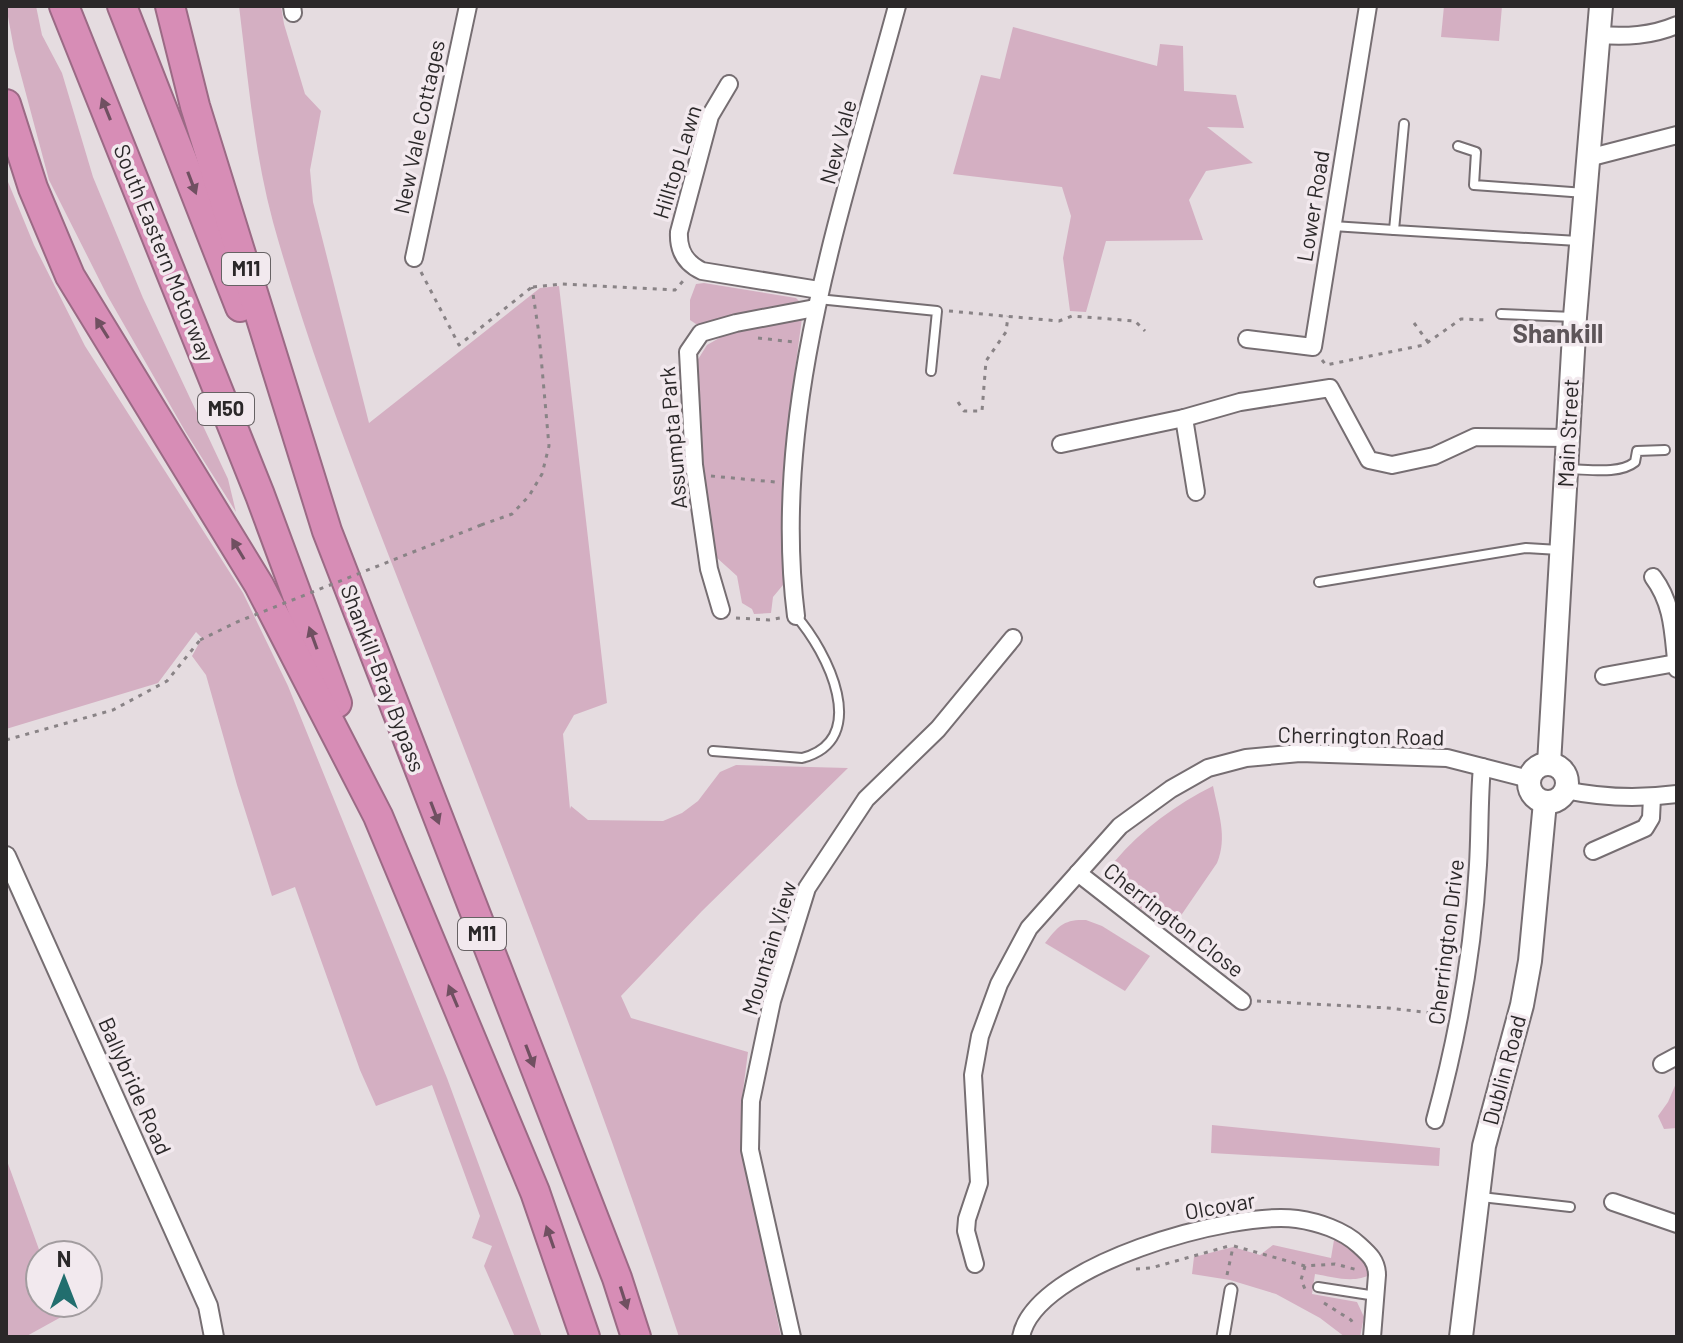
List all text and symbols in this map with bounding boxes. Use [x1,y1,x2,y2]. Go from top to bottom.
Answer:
street label: New Vale Cottages [387,37,449,216]
one-way arrow [99,97,112,121]
street label: New Vale [813,97,861,187]
street label: Hilltop Lawn [646,102,706,222]
street label: South Eastern Motorway [109,140,221,365]
street label: Lower Road [1290,148,1334,263]
one-way arrow [186,171,199,195]
road number: M11 [222,253,270,285]
one-way arrow [94,317,109,338]
district label: Shankill [1513,317,1603,348]
street label: Assumpta Park [653,366,691,511]
street label: Main Street [1551,378,1583,488]
road number: M50 [198,393,254,425]
one-way arrow [231,538,245,560]
street label: Shankill-Bray Bypass [336,580,432,775]
one-way arrow [306,626,319,650]
street label: Cherrington Road [1277,721,1445,749]
one-way arrow [429,802,442,826]
street label: Cherrington Close [1099,856,1250,982]
street label: Cherrington Drive [1422,857,1468,1026]
street label: Mountain View [735,878,801,1018]
road number: M11 [458,918,506,950]
one-way arrow [446,984,459,1008]
street label: Dublin Road [1476,1012,1530,1128]
street label: Ballybride Road [94,1013,178,1158]
one-way arrow [524,1044,537,1068]
street label: Olcovar [1183,1186,1257,1224]
one-way arrow [544,1225,556,1249]
north arrow [24,1239,104,1319]
text: N [57,1245,71,1271]
one-way arrow [618,1286,630,1310]

